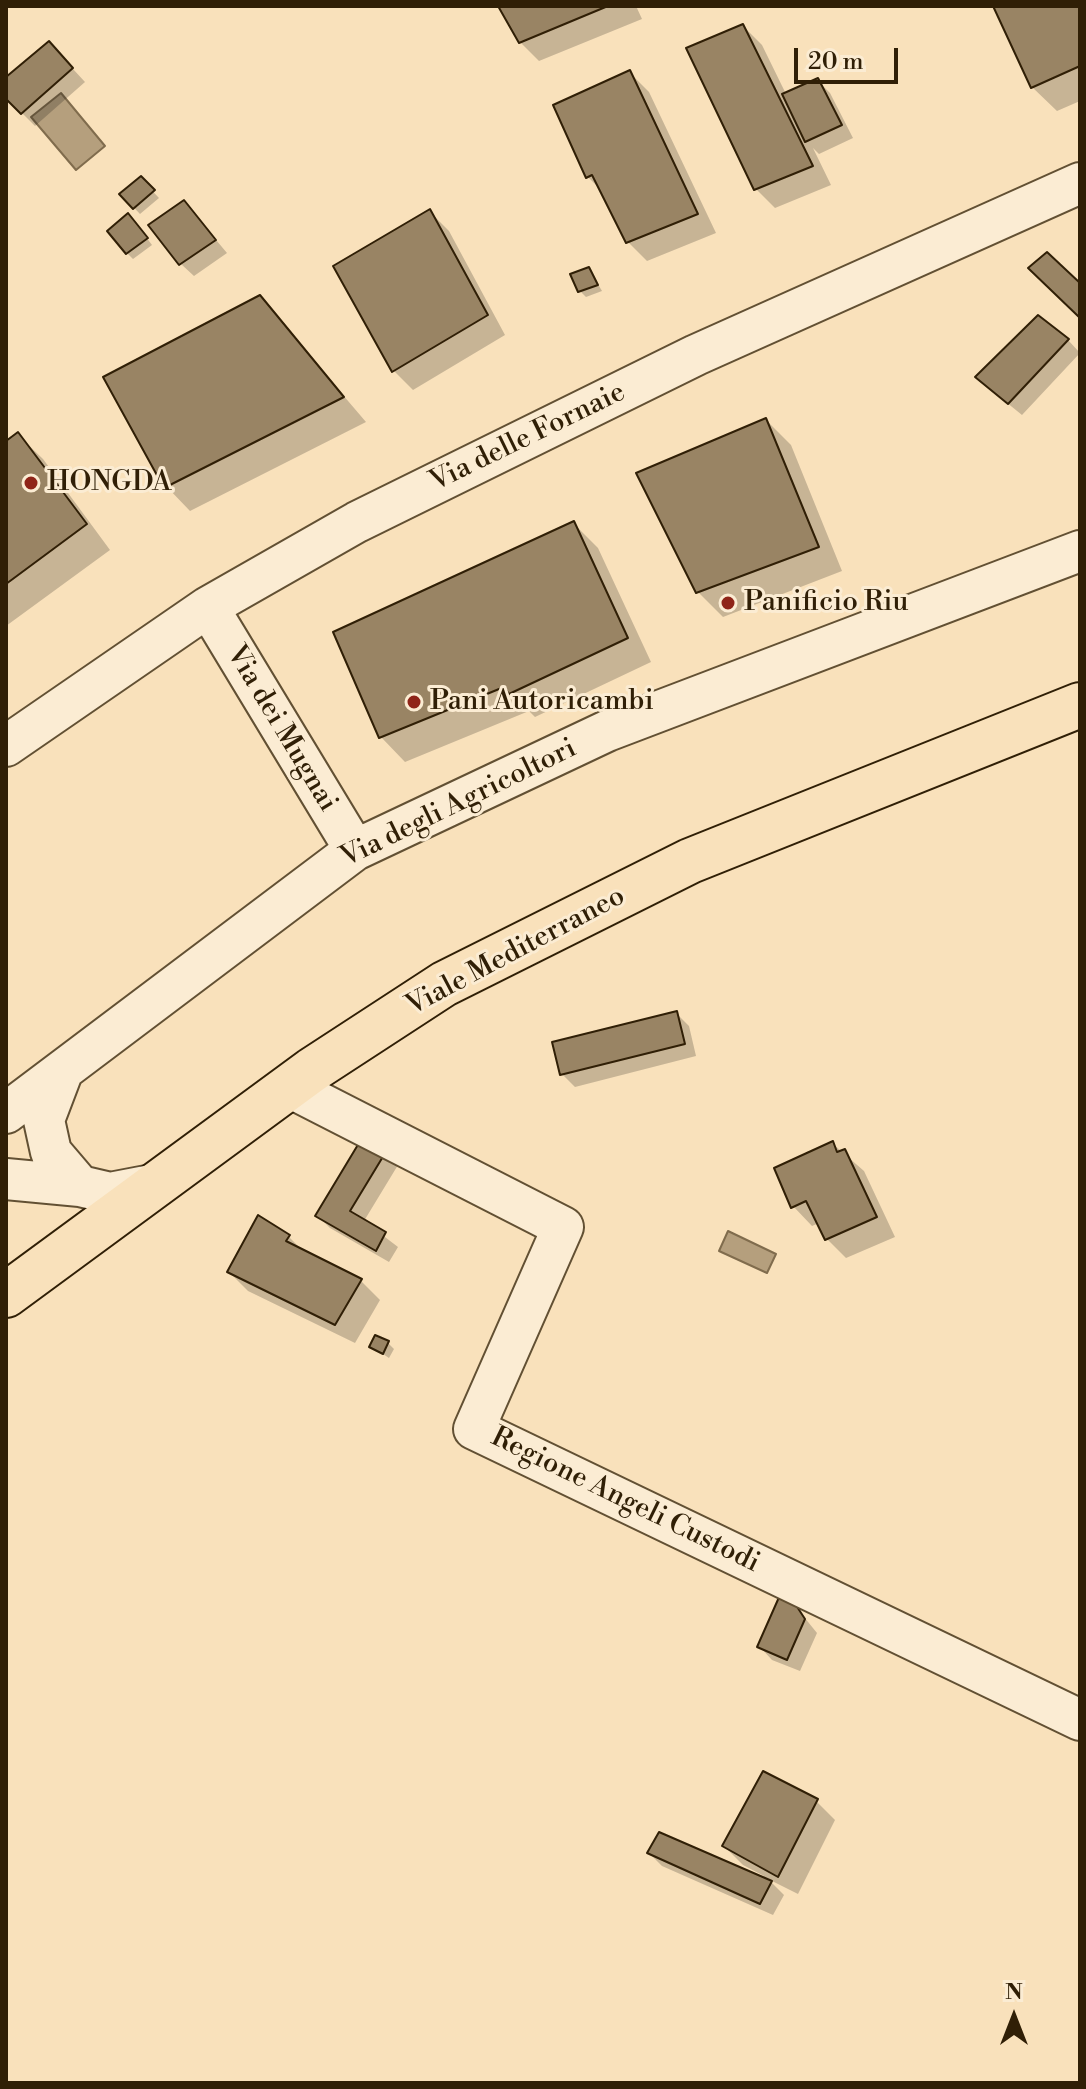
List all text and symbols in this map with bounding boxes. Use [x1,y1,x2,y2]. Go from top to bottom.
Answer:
scale bar [798,32,902,82]
text: 20 m [808,47,864,77]
street label: Via delle Fornaie [425,376,631,500]
place label: HONGDA [47,466,171,500]
marker: HONGDA [22,474,40,492]
place label: Panificio Riu [744,586,908,620]
marker: Panificio Riu [719,594,737,612]
street label: Via dei Mugnai [218,640,344,818]
place label: Pani Autoricambi [430,685,654,719]
marker: Pani Autoricambi [405,693,423,711]
street label: Via degli Agricoltori [336,732,582,876]
street label: Viale Mediterraneo [401,880,631,1024]
street label: Regione Angeli Custodi [485,1421,765,1581]
north arrow [974,1977,1054,2057]
text: N [1005,1979,1023,2006]

